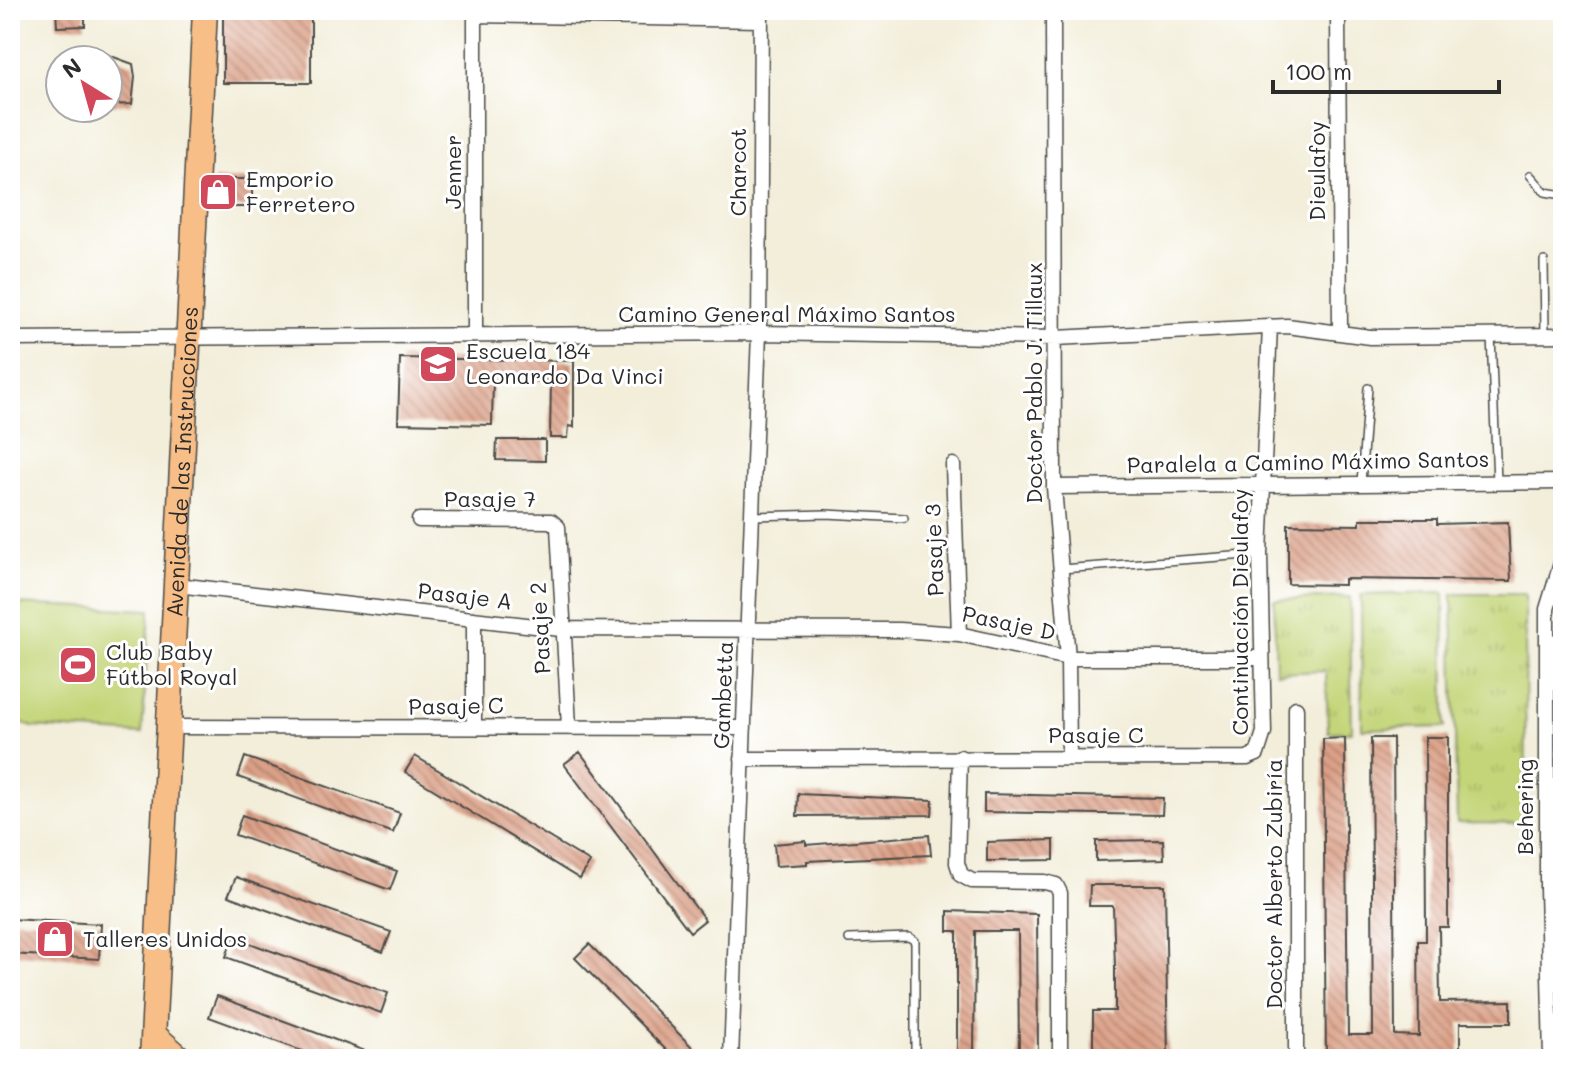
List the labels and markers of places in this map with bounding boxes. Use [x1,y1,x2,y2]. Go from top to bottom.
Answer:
place label: Emporio Ferretero [246,164,355,218]
shop icon: Emporio Ferretero [197,171,239,213]
place label: Escuela 184 Leonardo Da Vinci [466,336,664,390]
school or university icon: Escuela 184 Leonardo Da Vinci [417,343,459,385]
place label: Club Baby Fútbol Royal [106,637,238,691]
sports icon: Club Baby Fútbol Royal [57,644,99,686]
shop icon: Talleres Unidos [34,918,76,960]
place label: Talleres Unidos [83,924,247,953]

